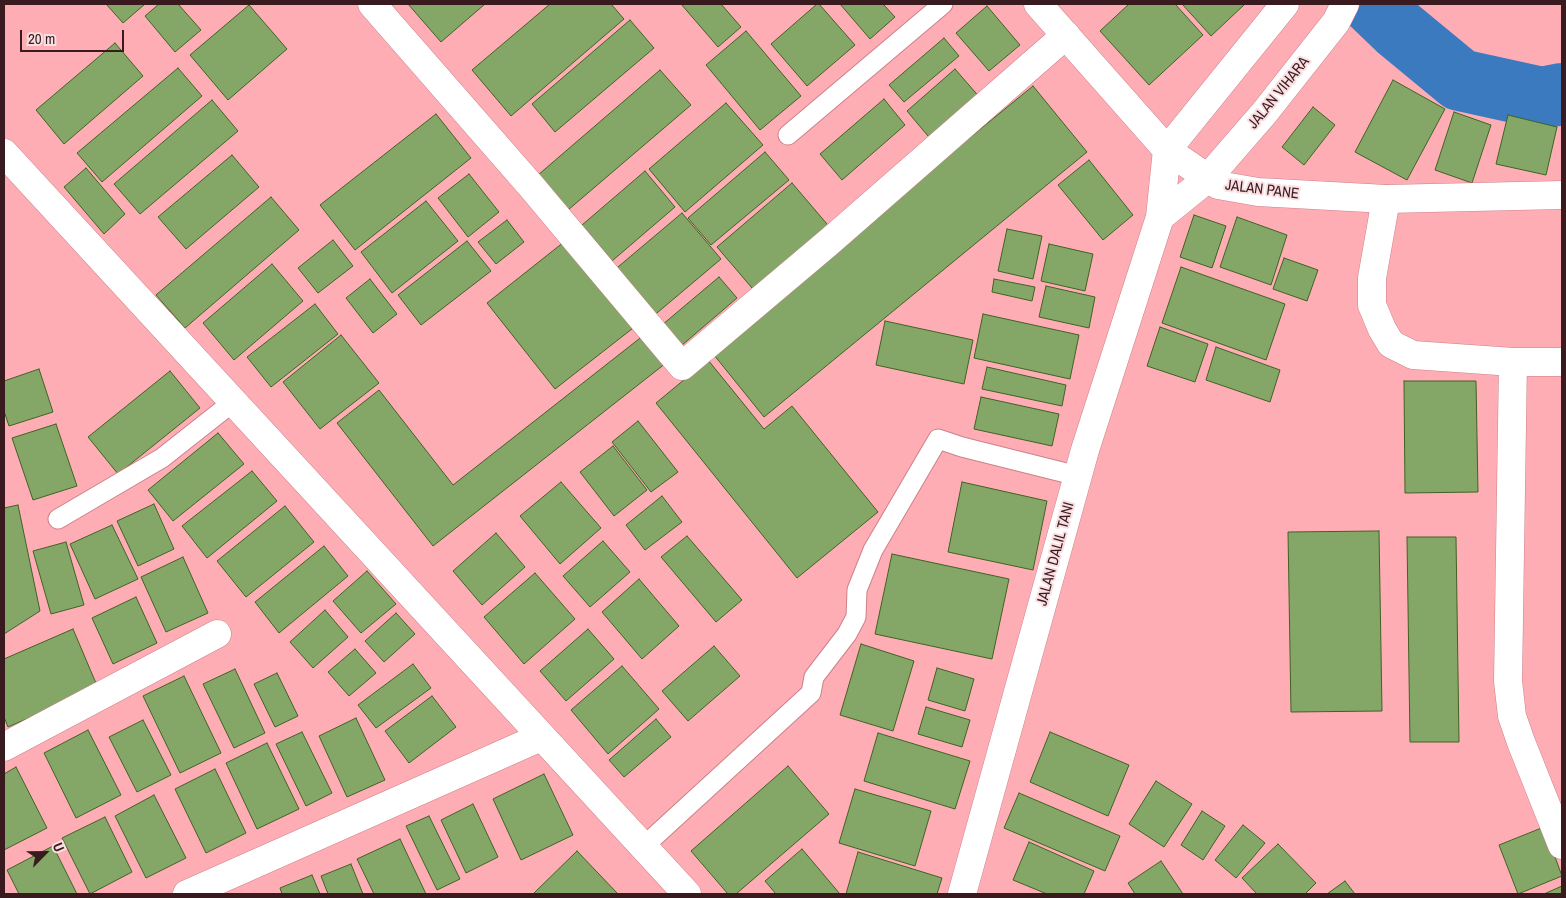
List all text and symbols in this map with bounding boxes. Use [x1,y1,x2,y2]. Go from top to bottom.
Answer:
scale bar [22,20,126,52]
text: 20 m [28,28,55,49]
street label: JALAN VIHARA [1244,53,1314,133]
street label: JALAN PANE [1224,177,1300,203]
street label: JALAN DALIL TANI [1034,500,1078,608]
north arrow [20,828,70,878]
text: U [49,840,69,854]

